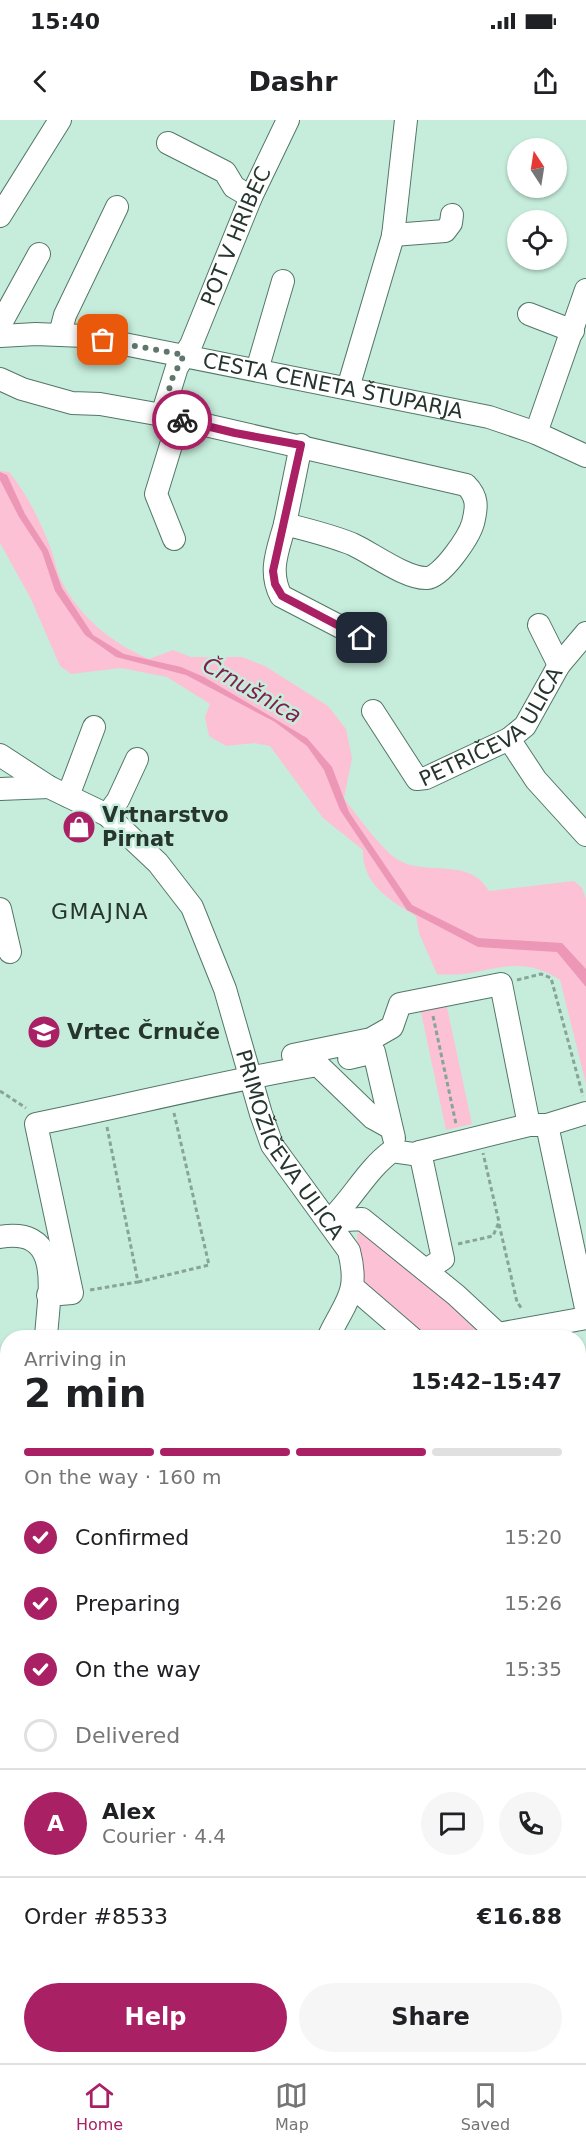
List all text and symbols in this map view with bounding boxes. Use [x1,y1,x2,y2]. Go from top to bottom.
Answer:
text: 15:40 [30,9,100,34]
icon: back [24,65,57,98]
icon: share [529,65,562,98]
text: Dashr [248,66,338,97]
north arrow [507,138,567,198]
map controls [507,138,567,270]
street label: POT V HRIBEC [196,163,276,309]
button: locate [507,210,567,270]
pin [77,314,128,365]
icon: bag [86,323,119,356]
street label: CESTA CENETA ŠTUPARJA [201,348,466,424]
courier [152,390,212,450]
icon: bike [166,404,199,437]
pin [336,612,387,663]
icon: home [345,621,378,654]
water label: Črnušnica [198,652,306,728]
street label: PETRIČEVA ULICA [415,662,568,791]
place label: Vrtnarstvo Pirnat [102,803,229,851]
shop icon: Vrtnarstvo Pirnat [61,809,97,845]
district label: GMAJNA [51,899,149,924]
school or university icon: Vrtec Črnuče [26,1014,62,1050]
place label: Vrtec Črnuče [67,1019,220,1044]
street label: PRIMOŽIČEVA ULICA [231,1047,349,1244]
text: Arriving in [24,1347,127,1371]
text: 15:42–15:47 [411,1369,562,1394]
text: 2 min [24,1371,146,1416]
text: On the way · 160 m [24,1465,222,1489]
icon: check [24,1521,57,1554]
text: Confirmed [75,1525,189,1550]
text: 15:20 [504,1525,562,1549]
icon: check [24,1587,57,1620]
text: Preparing [75,1591,181,1616]
text: 15:26 [504,1591,562,1615]
icon: check [24,1653,57,1686]
text: On the way [75,1657,201,1682]
text: 15:35 [504,1657,562,1681]
text: Delivered [75,1723,180,1748]
button: chat [421,1792,484,1855]
button: phone [499,1792,562,1855]
text: Alex [102,1799,156,1824]
text: A [47,1811,64,1836]
text: Courier · 4.4 [102,1824,226,1848]
text: Order #8533 [24,1904,168,1929]
text: €16.88 [477,1904,562,1929]
button: Help [24,1983,287,2052]
button: Share [299,1983,562,2052]
tab: Home [76,2079,123,2134]
tab: Map [275,2079,309,2134]
tab: Saved [461,2079,510,2134]

